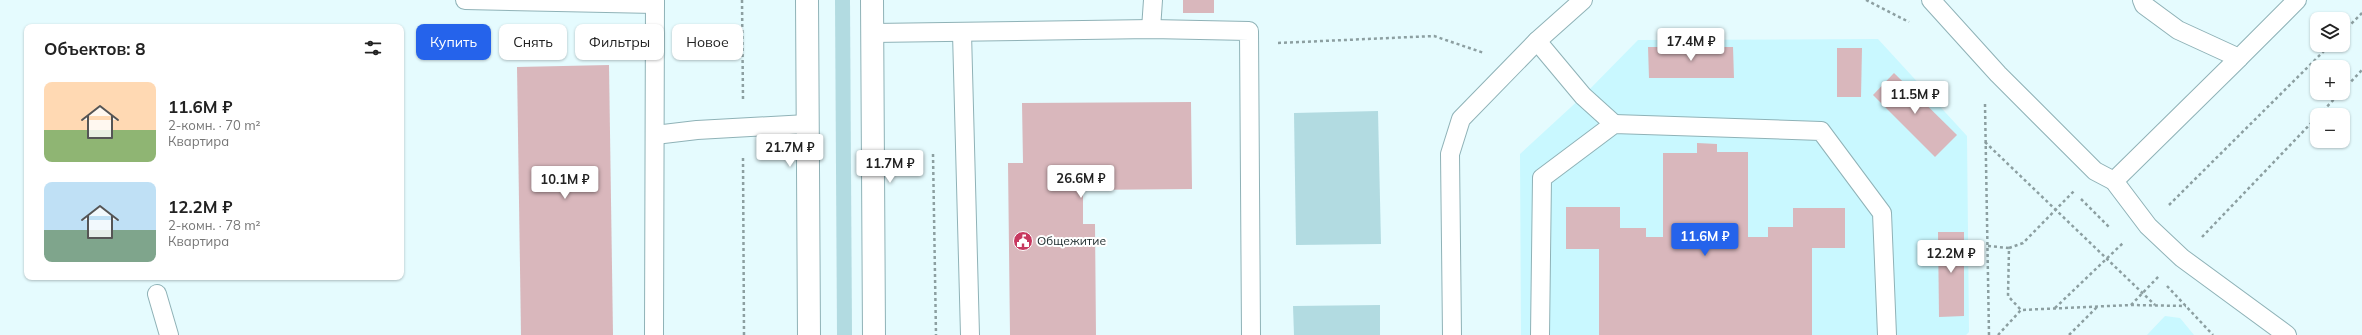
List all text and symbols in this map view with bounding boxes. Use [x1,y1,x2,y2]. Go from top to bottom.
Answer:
map controls [2310,12,2350,148]
button: layers [2310,12,2350,52]
chip: Купить [416,24,491,60]
chip: Снять [499,24,567,60]
chip: Фильтры [575,24,664,60]
chip: Новое [672,24,743,60]
pin: 17.4M ₽ [1654,28,1728,62]
text: 17.4M ₽ [1666,33,1716,49]
icon: filters [362,37,384,59]
text: Объектов: 8 [44,38,145,59]
button: + [2310,60,2350,100]
pin: 11.5M ₽ [1878,81,1952,115]
text: 11.5M ₽ [1890,86,1940,102]
text: 11.6M ₽ [168,96,232,117]
icon: home [76,98,124,146]
button: − [2310,108,2350,148]
text: 2-комн. · 70 m² [168,117,261,133]
text: Квартира [168,133,229,149]
pin: 21.7M ₽ [753,134,827,168]
text: 21.7M ₽ [765,139,815,155]
pin: 11.7M ₽ [853,150,927,184]
text: 11.7M ₽ [865,155,915,171]
pin: 26.6M ₽ [1044,165,1118,199]
pin: 10.1M ₽ [528,166,602,200]
text: 26.6M ₽ [1056,170,1106,186]
text: 10.1M ₽ [540,171,590,187]
text: 12.2M ₽ [168,196,232,217]
icon: home [76,198,124,246]
text: 2-комн. · 78 m² [168,217,261,233]
pin: 11.6M ₽ [1668,223,1742,257]
text: 11.6M ₽ [1680,228,1730,244]
public building icon: Общежитие [1012,230,1034,252]
text: Квартира [168,233,229,249]
place label: Общежитие [1037,233,1106,248]
pin: 12.2M ₽ [1914,240,1988,274]
text: 12.2M ₽ [1926,245,1976,261]

